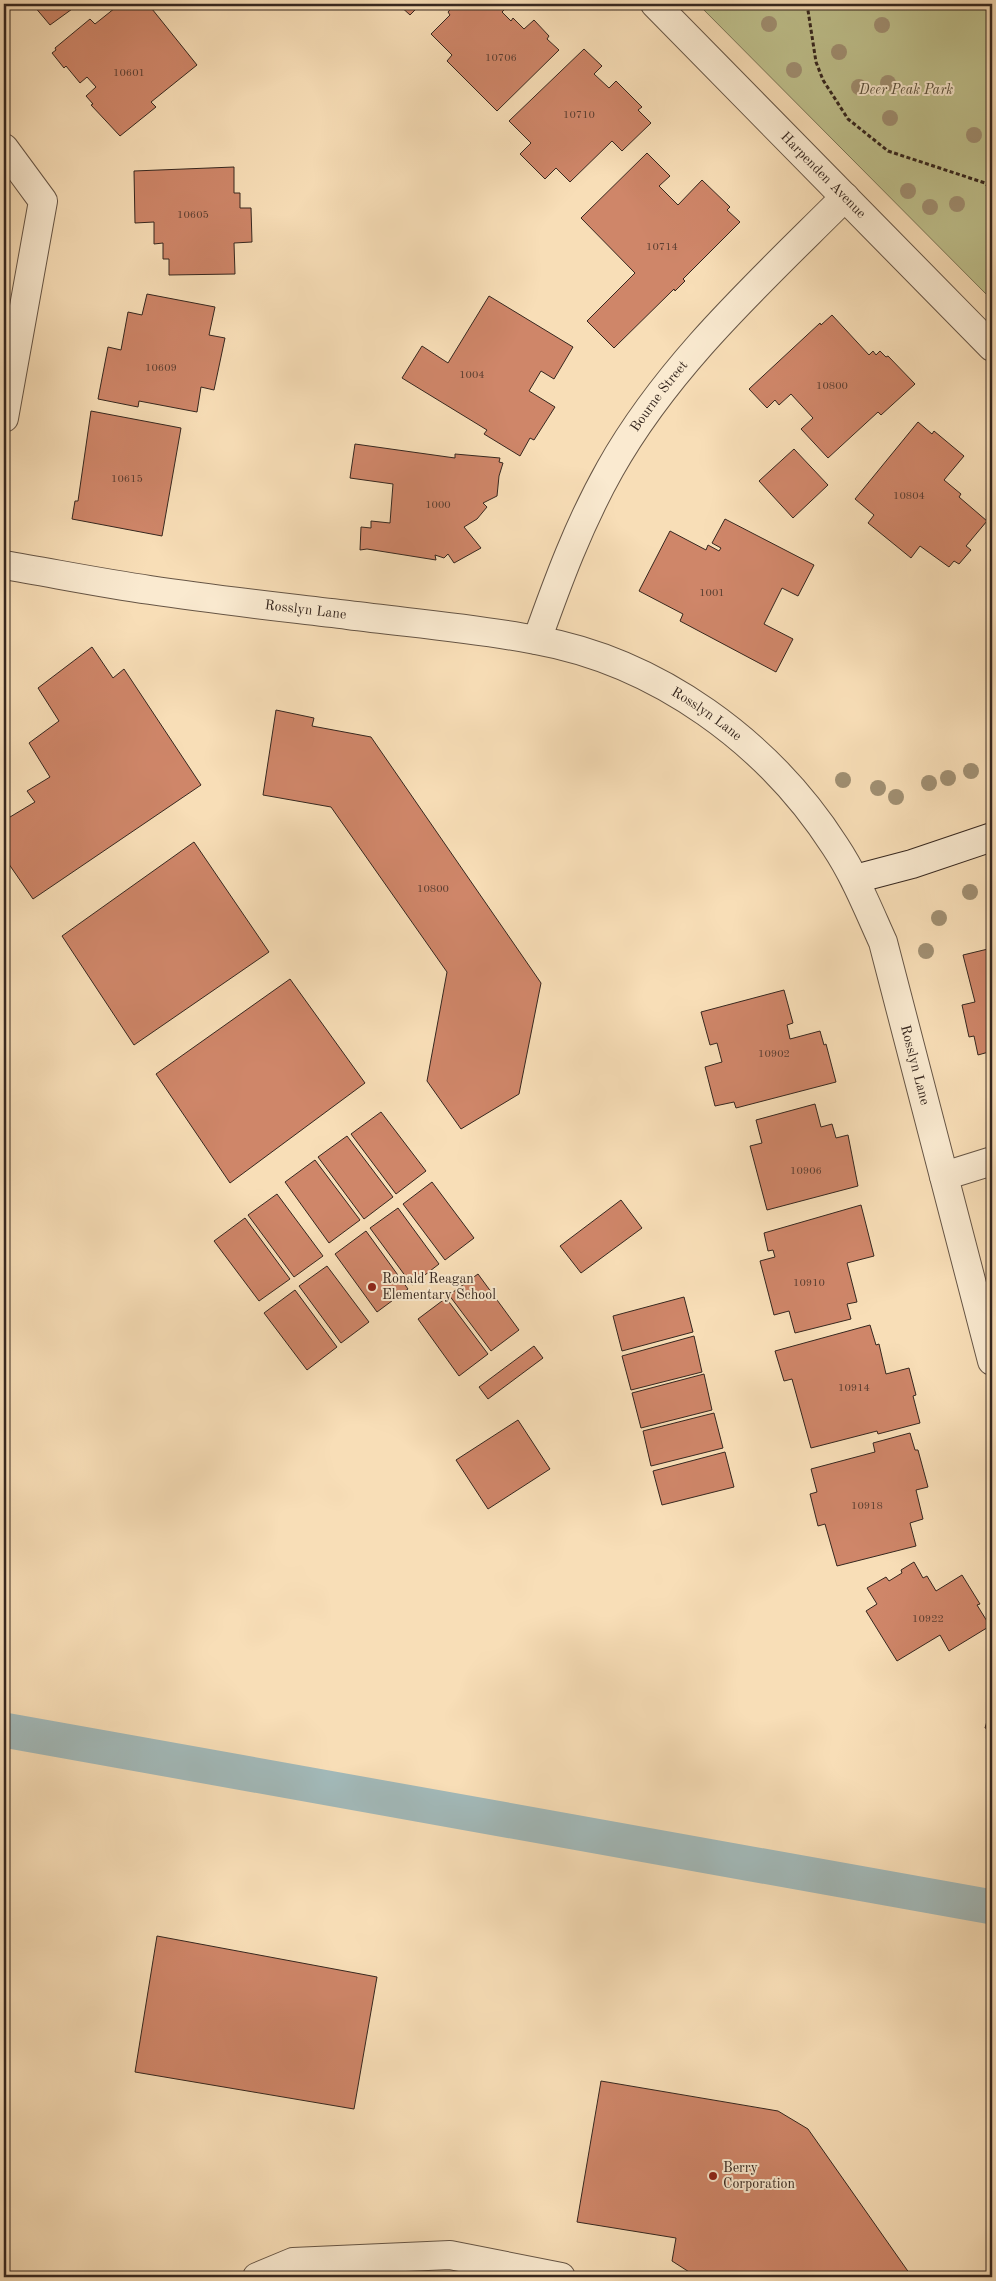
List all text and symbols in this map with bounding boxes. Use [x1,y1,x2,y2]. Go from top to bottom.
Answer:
house number: 10706 [485,53,517,64]
house number: 10601 [113,68,145,79]
park label: Deer Peak Park [858,83,953,97]
house number: 10710 [563,110,595,121]
street label: Harpenden Avenue [778,129,868,221]
house number: 10605 [177,210,209,221]
house number: 10714 [646,242,678,253]
street label: Bourne Street [628,358,690,434]
house number: 10609 [145,363,177,374]
house number: 1004 [459,370,485,381]
house number: 10800 [816,381,848,392]
house number: 10615 [111,474,143,485]
house number: 10804 [893,491,925,502]
house number: 1000 [425,500,451,511]
house number: 1001 [699,588,725,599]
street label: Rosslyn Lane [264,598,347,622]
street label: Rosslyn Lane [669,685,744,743]
house number: 10800 [417,884,449,895]
street label: Rosslyn Lane [898,1023,932,1106]
house number: 10902 [758,1049,790,1060]
house number: 10906 [790,1166,822,1177]
place label: Ronald Reagan Elementary School [382,1272,496,1302]
house number: 10910 [793,1278,825,1289]
marker: Ronald Reagan Elementary School [366,1281,378,1293]
house number: 10914 [838,1383,870,1394]
house number: 10918 [851,1501,883,1512]
house number: 10922 [912,1614,944,1625]
place label: Berry Corporation [723,2161,796,2191]
marker: Berry Corporation [707,2170,719,2182]

